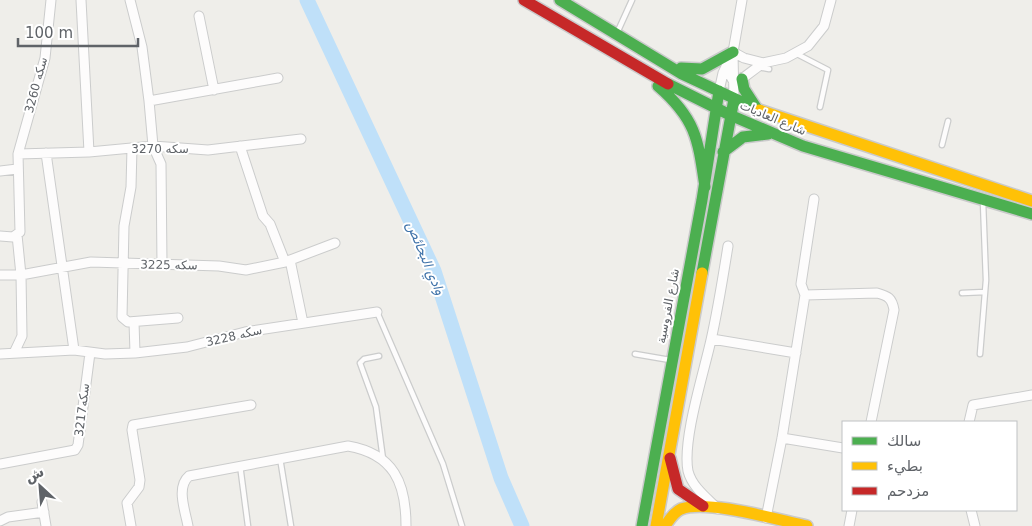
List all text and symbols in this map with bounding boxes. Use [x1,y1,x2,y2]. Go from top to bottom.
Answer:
scale bar [18,15,138,47]
text: 100 m [25,24,73,42]
street label: سكه 3260 [22,55,50,115]
street label: شارع العاديات [737,98,808,139]
street label: سكه 3270 [131,142,189,156]
water label: وادي البحائص [400,219,449,299]
street label: سكه 3225 [140,257,198,273]
street label: شارع الفروسية [654,267,683,345]
street label: سكه 3228 [204,323,264,349]
street label: سكه3217 [72,383,92,437]
legend [842,421,1017,511]
text: سالك [887,432,921,450]
text: بطيء [887,457,923,476]
north arrow [15,461,65,511]
text: ش [22,463,46,486]
text: مزدحم [887,482,929,500]

